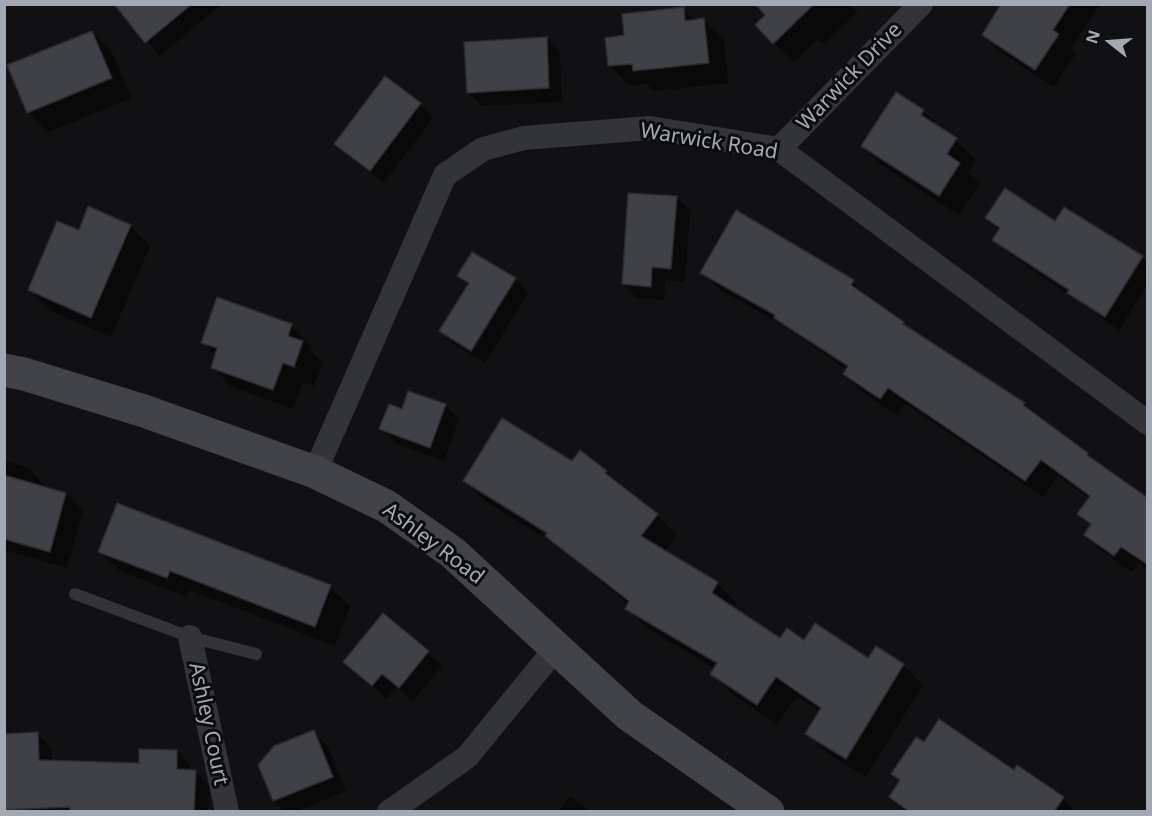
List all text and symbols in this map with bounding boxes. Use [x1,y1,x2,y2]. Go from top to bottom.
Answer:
north arrow [1080,12,1140,72]
street label: Warwick Drive [792,18,908,136]
text: N [1080,27,1105,46]
street label: Warwick Road [639,119,779,165]
street label: Ashley Road [378,498,488,590]
street label: Ashley Court [183,660,233,788]

